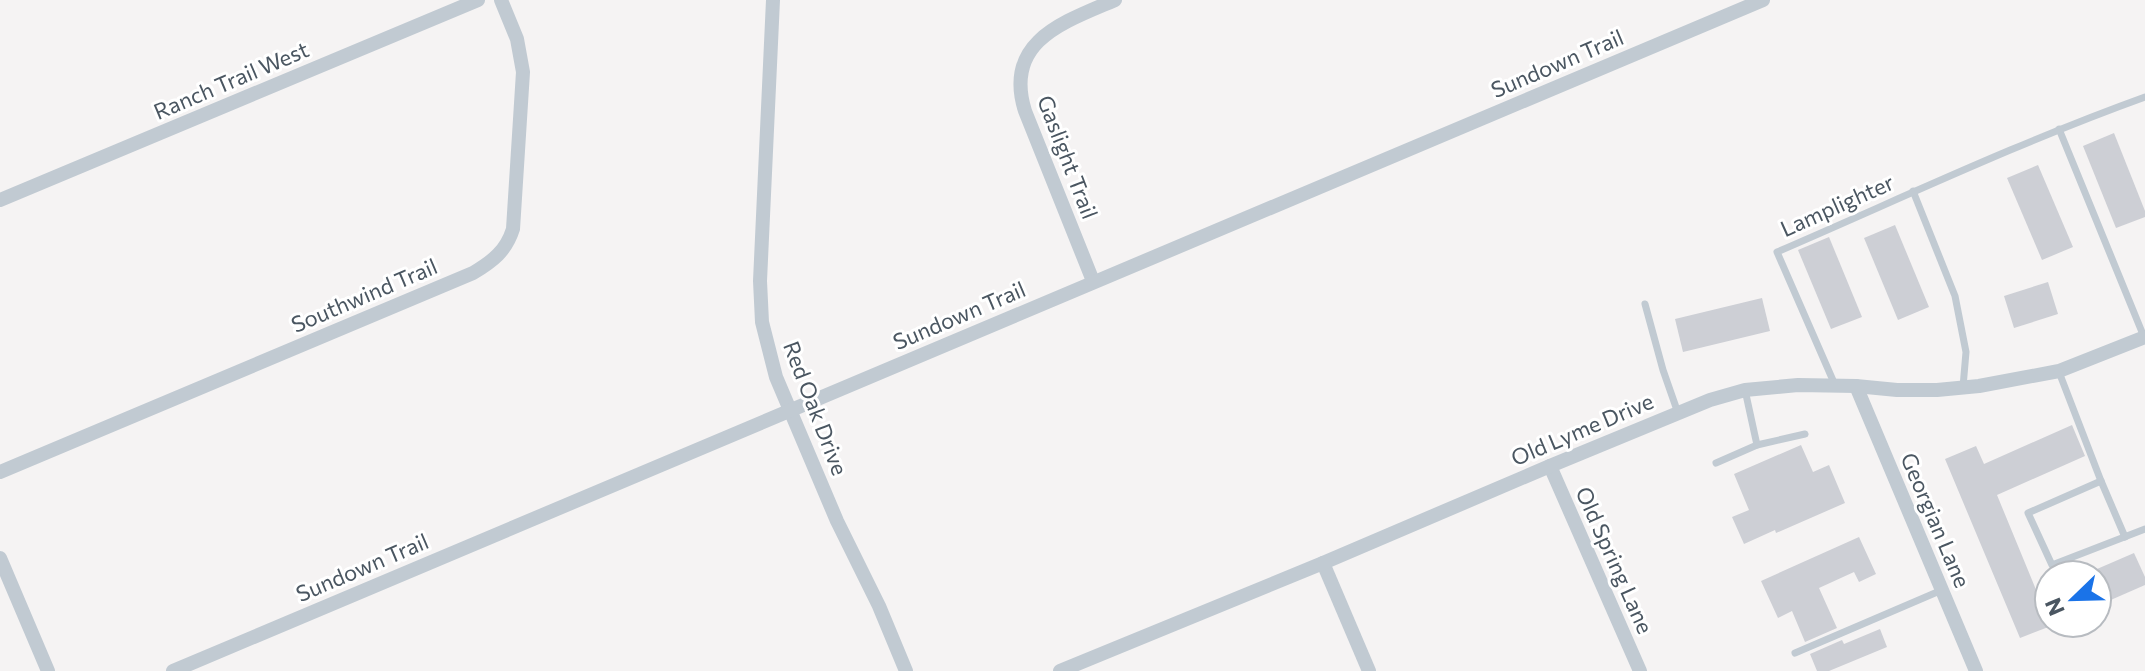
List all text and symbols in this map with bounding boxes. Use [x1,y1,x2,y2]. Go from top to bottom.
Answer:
street label: Sundown Trail [1487,23,1627,103]
street label: Ranch Trail West [149,35,313,125]
street label: Gaslight Trail [1032,91,1104,223]
street label: Lamplighter [1776,168,1898,242]
street label: Southwind Trail [287,252,441,338]
street label: Sundown Trail [889,275,1029,355]
street label: Red Oak Drive [778,337,854,479]
street label: Old Lyme Drive [1507,387,1657,471]
street label: Georgian Lane [1895,448,1977,592]
street label: Old Spring Lane [1571,482,1659,638]
street label: Sundown Trail [292,527,432,607]
north arrow [2033,559,2113,639]
text: N [2038,594,2070,620]

